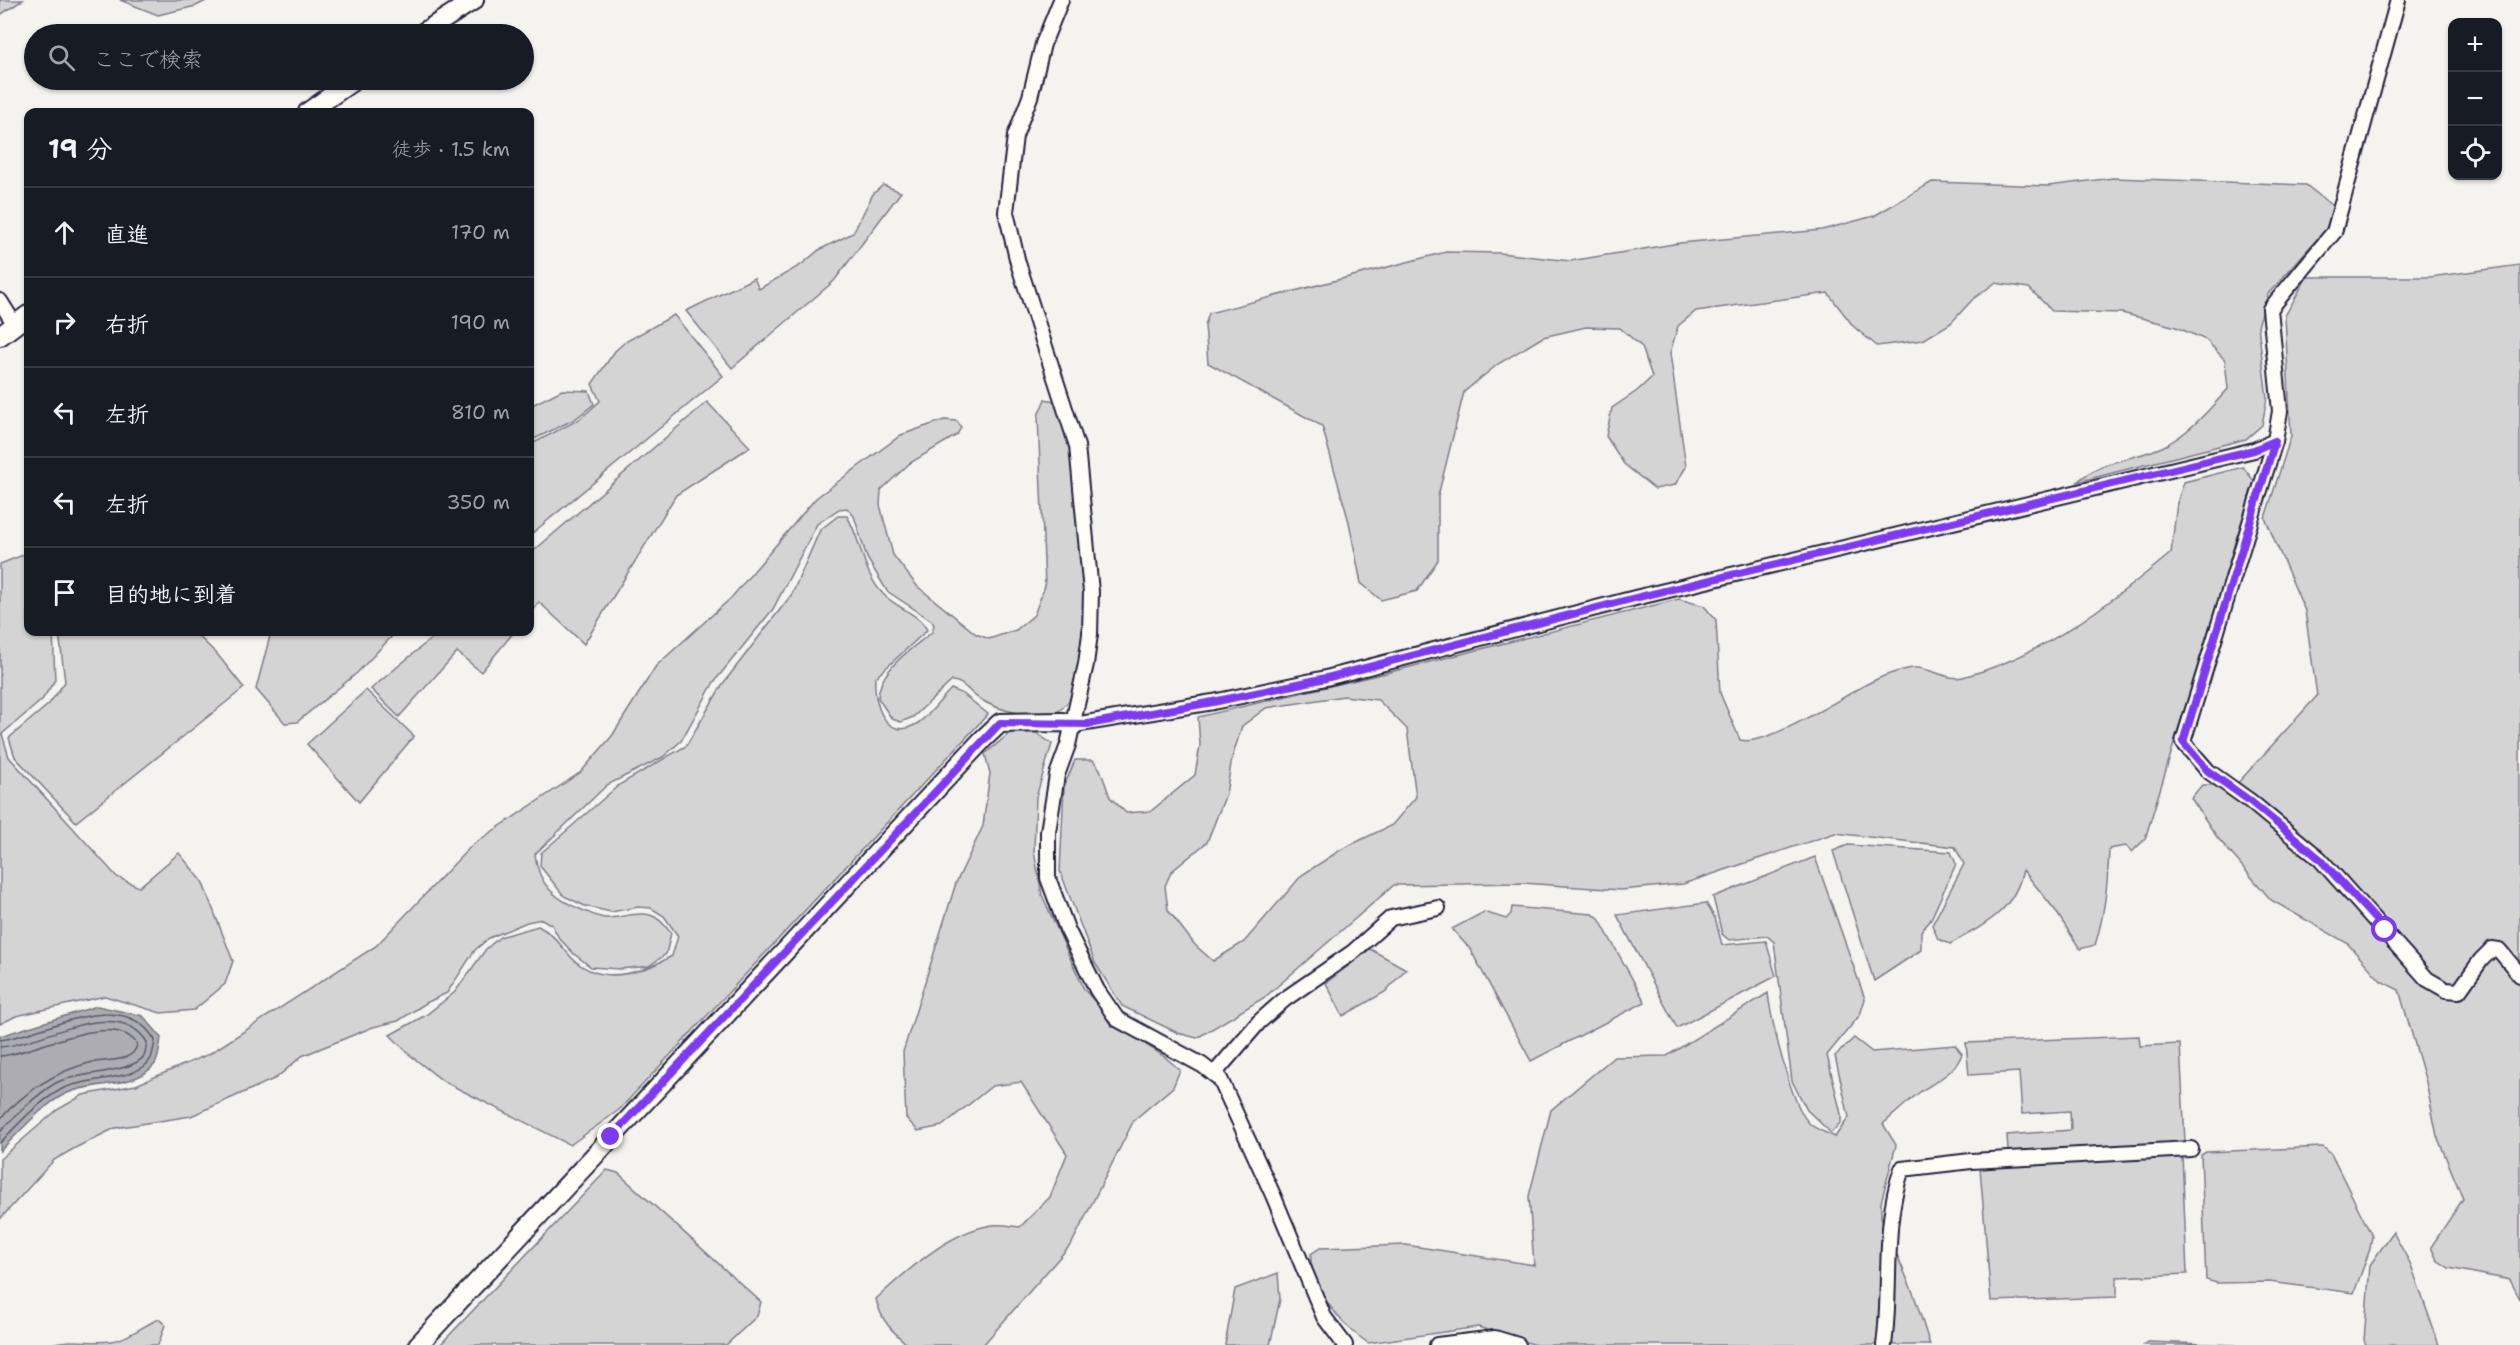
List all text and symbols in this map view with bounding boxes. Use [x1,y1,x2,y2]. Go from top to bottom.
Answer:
map controls [2448,18,2502,180]
button: + [2448,18,2502,72]
search box [24,24,534,90]
icon: search [45,41,78,74]
text: ここで検索 [93,45,203,74]
button: − [2448,72,2502,126]
button: locate [2448,126,2502,180]
text: 19 分 [48,131,113,166]
text: 徒歩 · 1.5 km [392,136,510,162]
icon: ahead [48,216,81,249]
text: 170 m [451,219,510,245]
text: 直進 [105,220,149,249]
icon: right [48,306,81,339]
text: 190 m [451,309,510,335]
text: 右折 [105,310,149,339]
icon: left [48,396,81,429]
text: 810 m [451,399,510,425]
text: 左折 [105,400,149,429]
icon: left [48,486,81,519]
text: 350 m [446,489,510,515]
text: 左折 [105,490,149,519]
icon: arrive [48,576,81,609]
text: 目的地に到着 [105,580,237,609]
route start [2371,916,2397,942]
route end [597,1123,623,1149]

